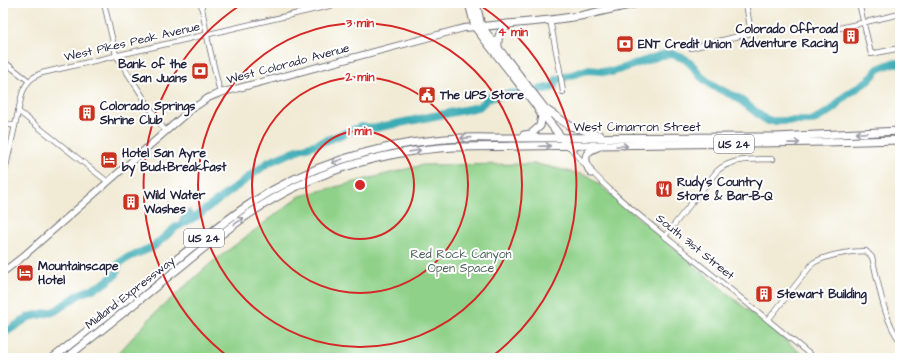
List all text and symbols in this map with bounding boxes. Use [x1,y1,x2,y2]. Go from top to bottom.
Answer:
text: 3 min [345,15,374,32]
street label: West Pikes Peak Avenue [62,18,202,66]
place label: Colorado Offroad Adventure Racing [736,21,839,54]
text: 4 min [498,24,528,41]
building icon: Colorado Offroad Adventure Racing [841,26,861,46]
bank icon: ENT Credit Union [615,34,635,54]
place label: ENT Credit Union [638,36,731,53]
street label: West Colorado Avenue [225,39,352,89]
place label: Bank of the San Juans [118,56,188,87]
bank icon: Bank of the San Juans [190,61,210,81]
text: 2 min [345,69,374,86]
public building icon: The UPS Store [417,85,437,105]
place label: The UPS Store [439,87,525,104]
place label: Colorado Springs Shrine Club [99,98,195,129]
building icon: Colorado Springs Shrine Club [77,103,97,123]
street label: West Cimarron Street [573,119,701,136]
text: 1 min [348,123,372,140]
one-way arrow [855,129,868,137]
one-way arrow [460,134,473,141]
road number: US 24 [714,135,754,153]
one-way arrow [787,139,800,147]
one-way arrow [538,142,551,150]
one-way arrow [615,142,628,150]
place label: Hotel San Ayre by Bud+Breakfast [122,145,227,177]
one-way arrow [408,147,421,155]
hotel icon: Hotel San Ayre by Bud+Breakfast [99,150,119,170]
one-way arrow [331,158,344,165]
place label: Rudy's Country Store & Bar-B-Q [676,174,773,205]
centre of rings [353,178,367,192]
restaurant icon: Rudy's Country Store & Bar-B-Q [654,179,674,199]
place label: Wild Water Washes [143,187,206,218]
building icon: Wild Water Washes [121,192,141,212]
street label: South 31st Street [652,210,738,284]
one-way arrow [234,217,245,225]
road number: US 24 [184,229,224,247]
park label: Red Rock Canyon Open Space [410,246,512,277]
street label: Midland Expressway [81,252,179,334]
place label: Mountainscape Hotel [38,258,119,289]
hotel icon: Mountainscape Hotel [15,263,35,283]
building icon: Stewart Building [754,284,774,304]
place label: Stewart Building [776,286,867,305]

